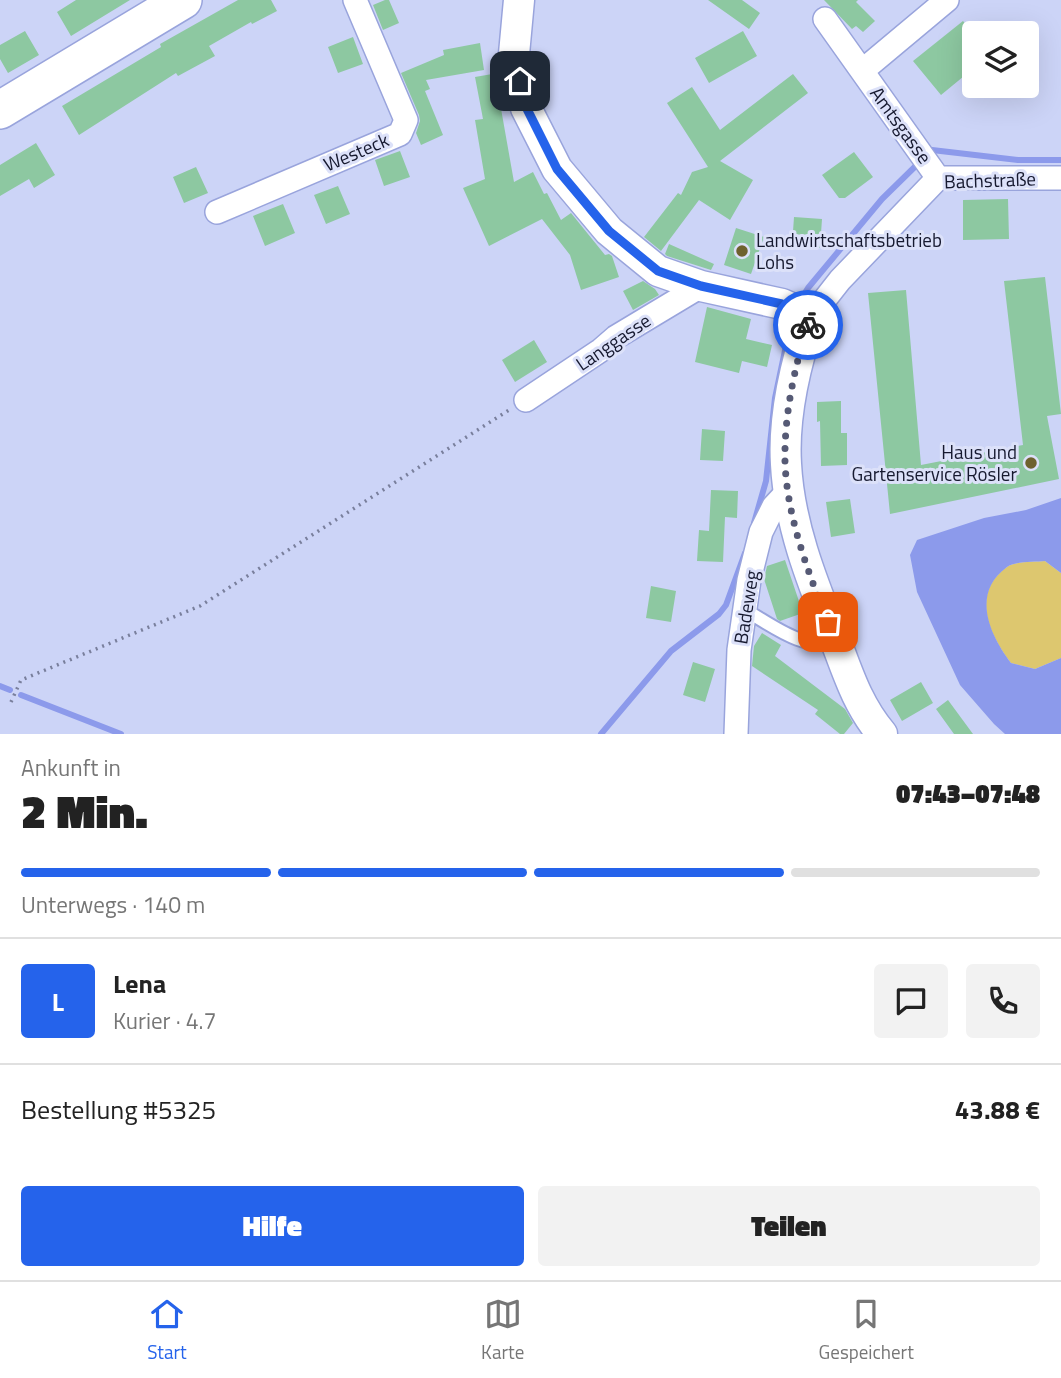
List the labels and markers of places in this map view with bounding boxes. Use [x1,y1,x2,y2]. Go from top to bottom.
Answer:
pin [490,51,550,111]
place label: Landwirtschaftsbetrieb Lohs [756,225,942,276]
marker: Landwirtschaftsbetrieb Lohs [734,243,750,259]
place label: Haus und Gartenservice Rösler [852,437,1017,488]
marker: Haus und Gartenservice Rösler [1023,455,1039,471]
pin [798,592,858,652]

